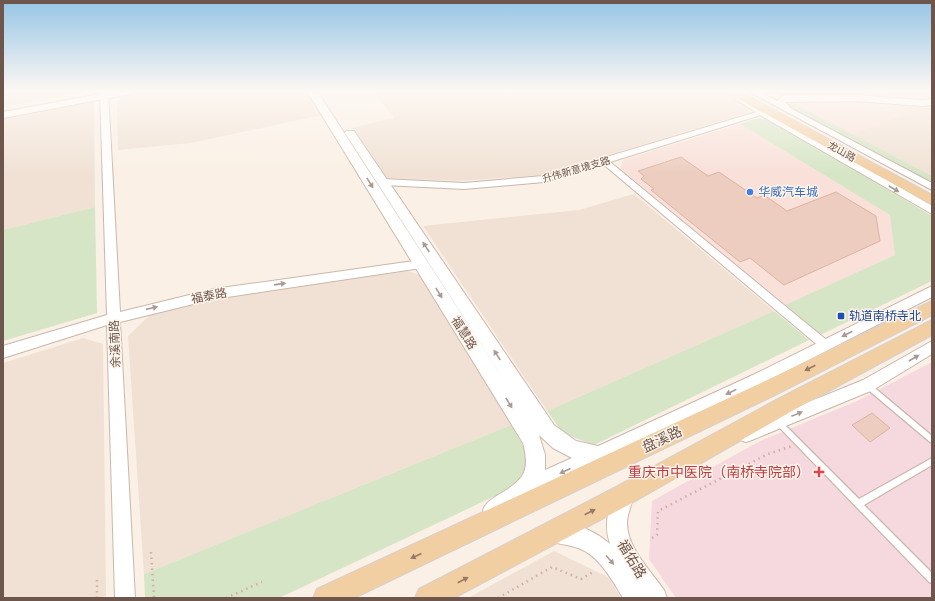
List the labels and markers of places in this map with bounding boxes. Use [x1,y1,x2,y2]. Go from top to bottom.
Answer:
place label: 华威汽车城 [758,185,818,199]
marker: 华威汽车城 [745,187,755,197]
place label: 轨道南桥寺北 [849,309,921,323]
marker: 轨道南桥寺北 [836,311,846,321]
place label: 重庆市中医院（南桥寺院部） [628,464,810,481]
marker: 重庆市中医院（南桥寺院部） [813,466,825,478]

